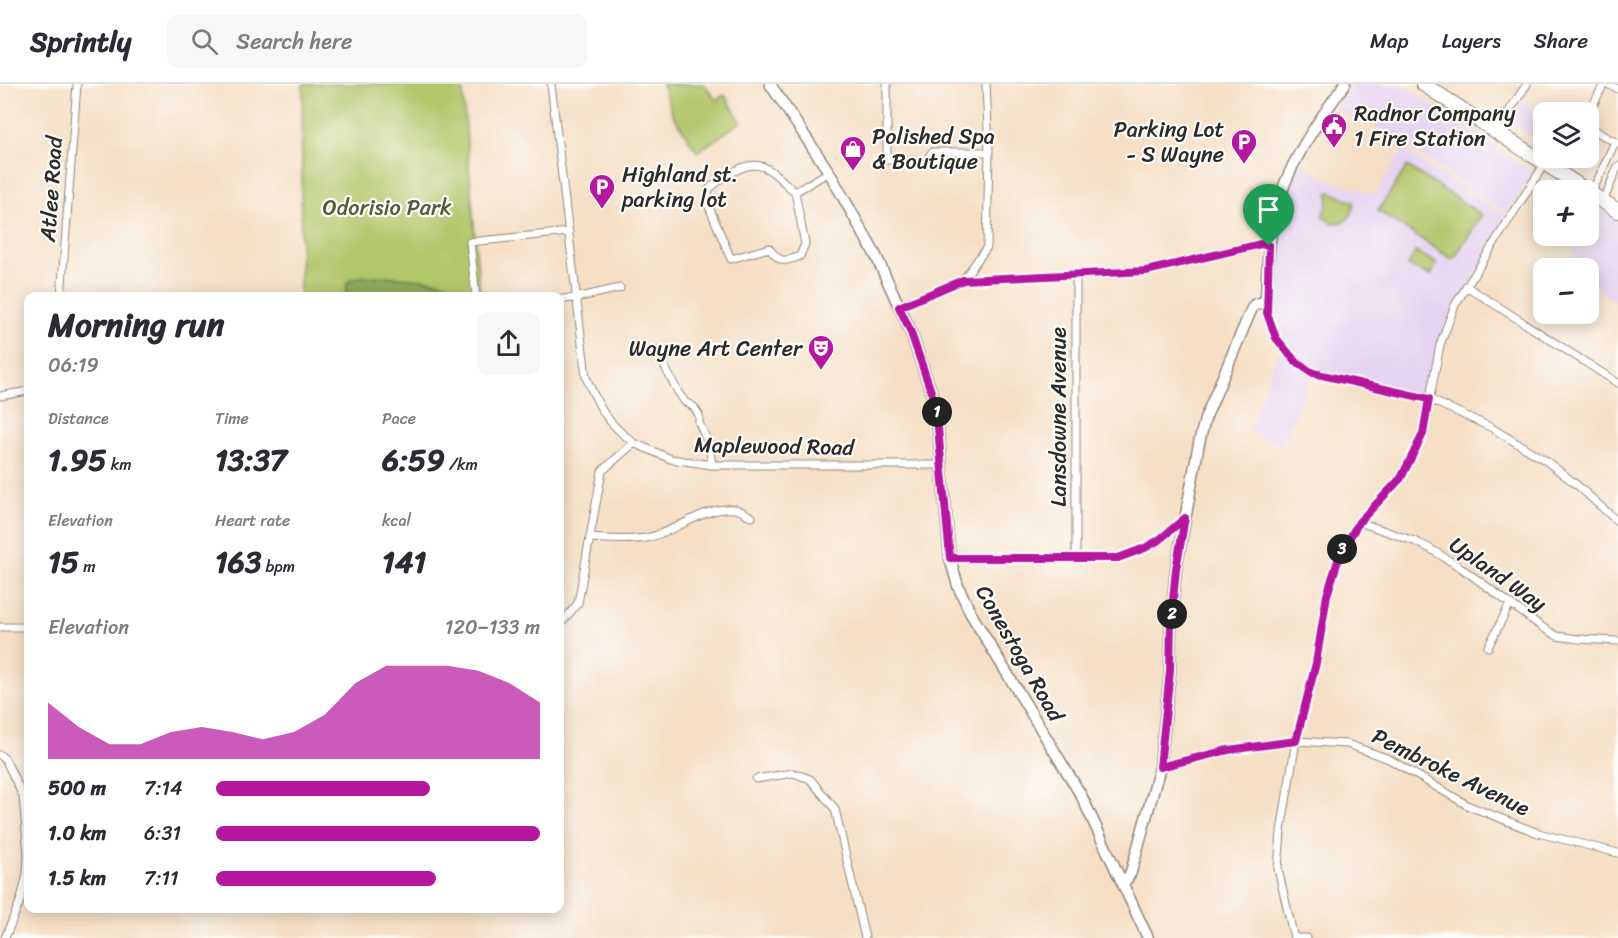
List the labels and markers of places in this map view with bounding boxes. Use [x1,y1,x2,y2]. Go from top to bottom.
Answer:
place label: Radnor Company 1 Fire Station [1354,94,1516,158]
place label: Parking Lot - S Wayne [1113,110,1224,174]
public building icon: Radnor Company 1 Fire Station [1319,111,1349,149]
place label: Polished Spa & Boutique [872,117,995,181]
parking icon: Parking Lot - S Wayne [1229,127,1259,165]
shop icon: Polished Spa & Boutique [838,134,868,172]
place label: Highland st. parking lot [621,155,738,219]
parking icon: Highland st. parking lot [587,172,617,210]
pin [1243,184,1294,246]
place label: Wayne Art Center [629,329,804,368]
theatre icon: Wayne Art Center [806,333,836,371]
pin: 1 [922,397,952,427]
pin: 3 [1327,534,1357,564]
pin: 2 [1157,599,1187,629]

